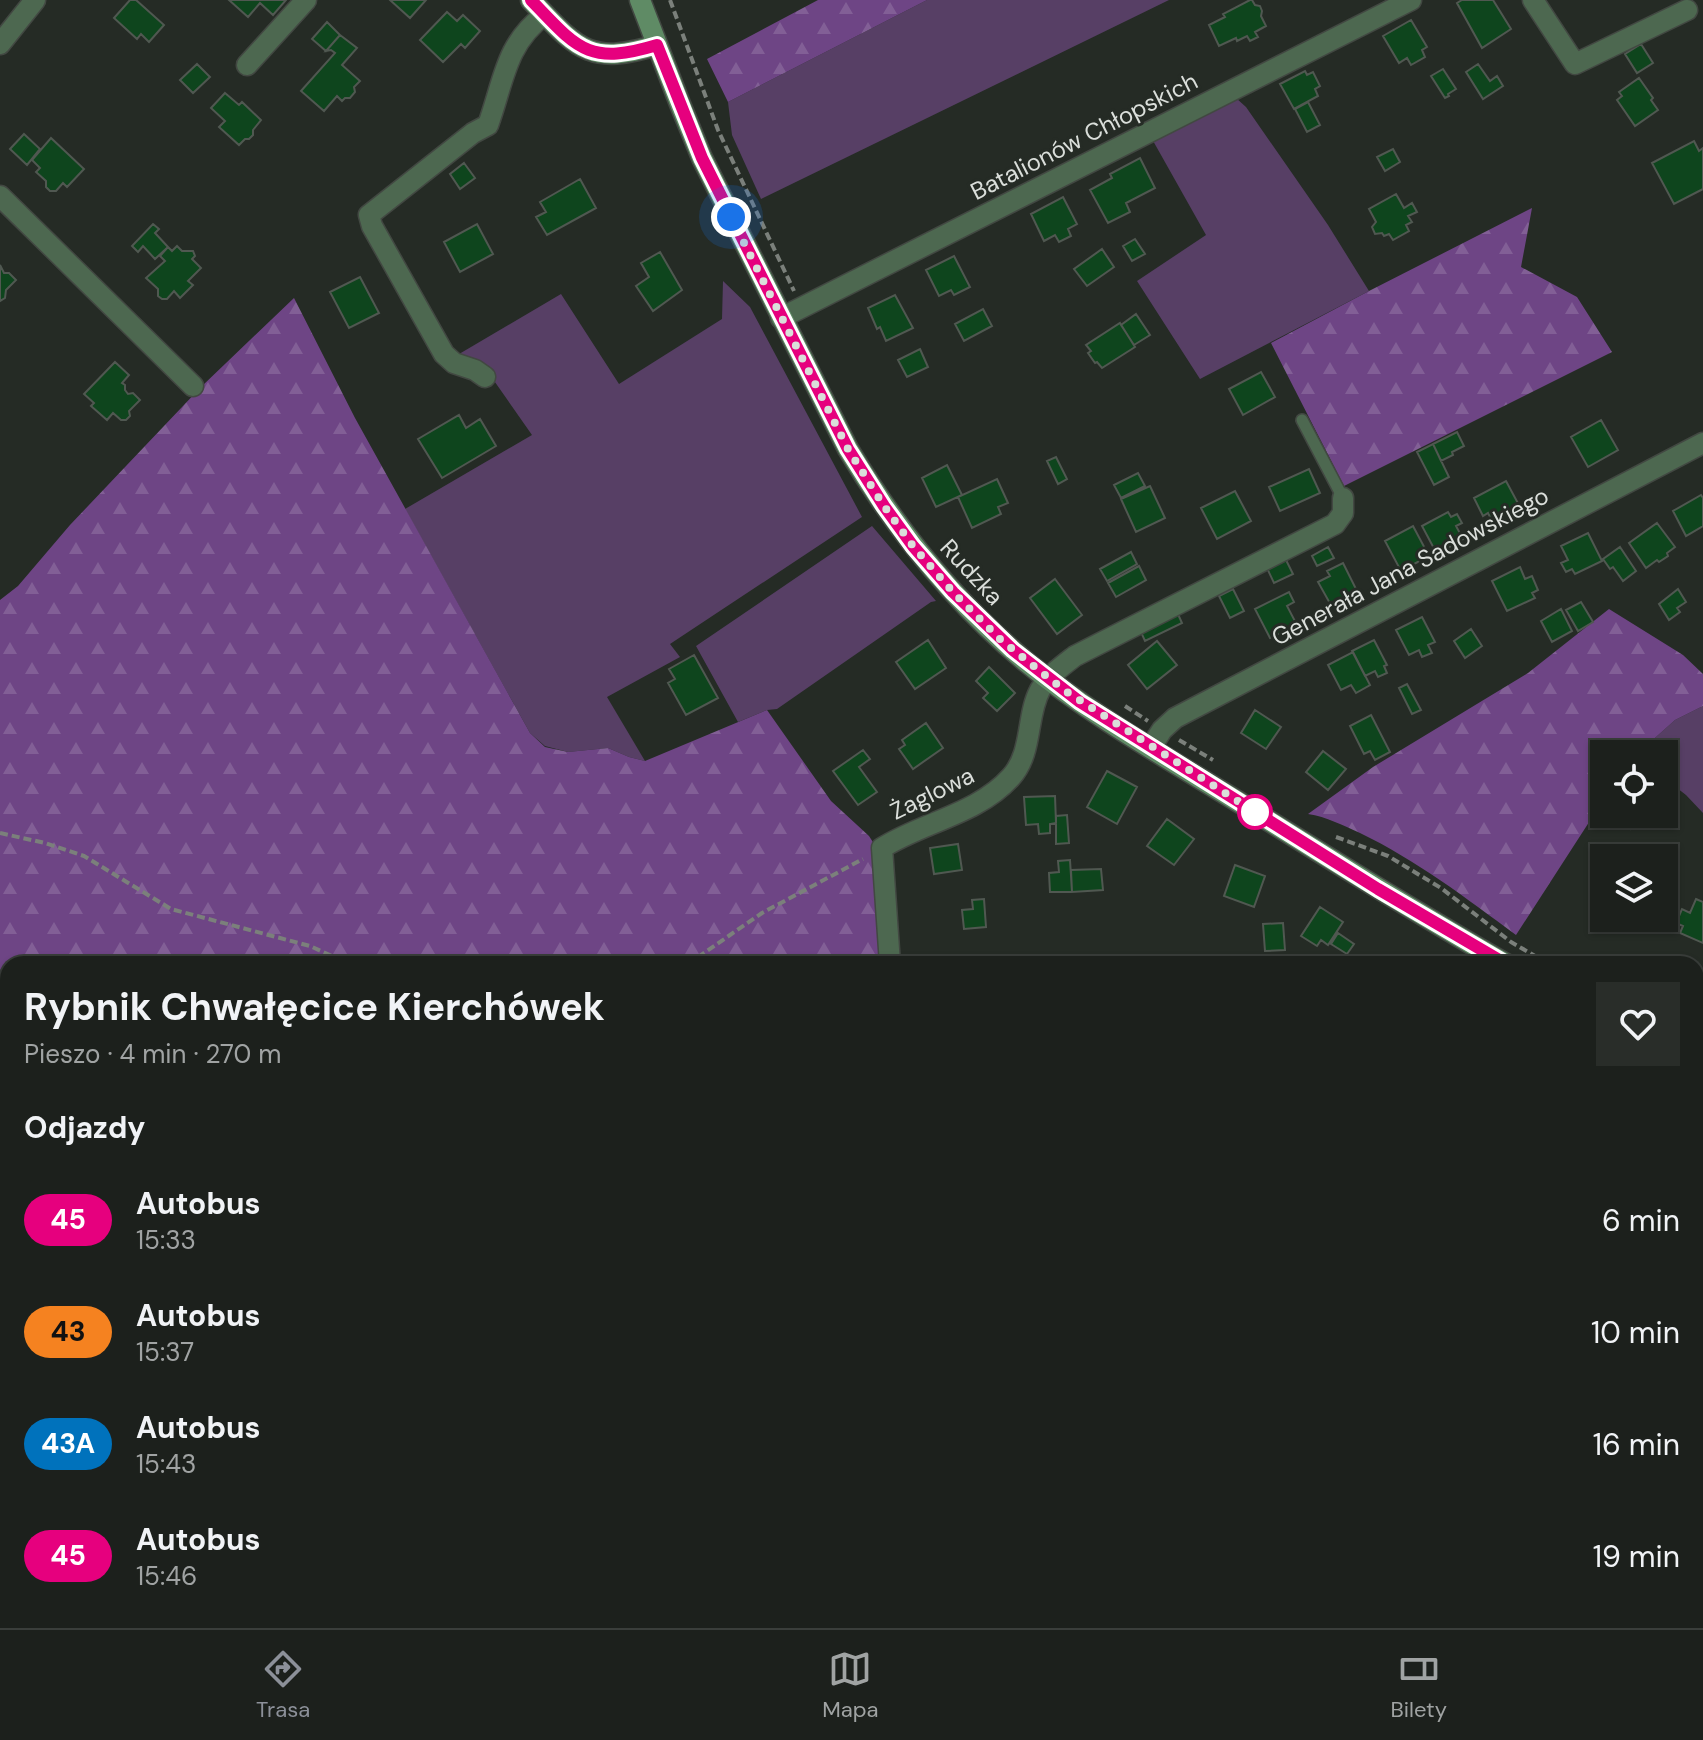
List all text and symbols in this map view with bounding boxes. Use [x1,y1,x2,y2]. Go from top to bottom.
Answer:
street label: Batalionów Chłopskich [965,65,1203,207]
your location [711,197,751,237]
street label: Generała Jana Sadowskiego [1266,480,1554,652]
street label: Rudzka [934,533,1010,611]
map controls [1590,740,1678,932]
button: locate [1590,740,1678,828]
street label: Żaglowa [885,759,979,827]
unlabelled marker [1238,795,1272,829]
button: layers [1590,844,1678,932]
text: Rybnik Chwałęcice Kierchówek [24,982,605,1032]
button: heart [1596,982,1680,1066]
text: Pieszo · 4 min · 270 m [24,1037,281,1071]
text: Odjazdy [24,1108,145,1147]
text: Autobus [136,1184,260,1223]
text: 45 [50,1201,86,1238]
text: 6 min [1602,1201,1680,1240]
text: 15:33 [136,1223,196,1257]
text: Autobus [136,1296,260,1335]
text: 43 [50,1313,86,1350]
text: 10 min [1591,1313,1680,1352]
text: 15:37 [136,1335,194,1369]
text: Autobus [136,1408,260,1447]
text: 43A [41,1425,95,1462]
text: 16 min [1593,1425,1680,1464]
text: 15:43 [136,1447,196,1481]
text: Autobus [136,1520,260,1559]
text: 45 [50,1537,86,1574]
text: 19 min [1593,1537,1680,1576]
text: 15:46 [136,1559,197,1593]
tab: Trasa [256,1647,310,1724]
tab: Mapa [822,1647,878,1724]
tab: Bilety [1391,1647,1447,1724]

